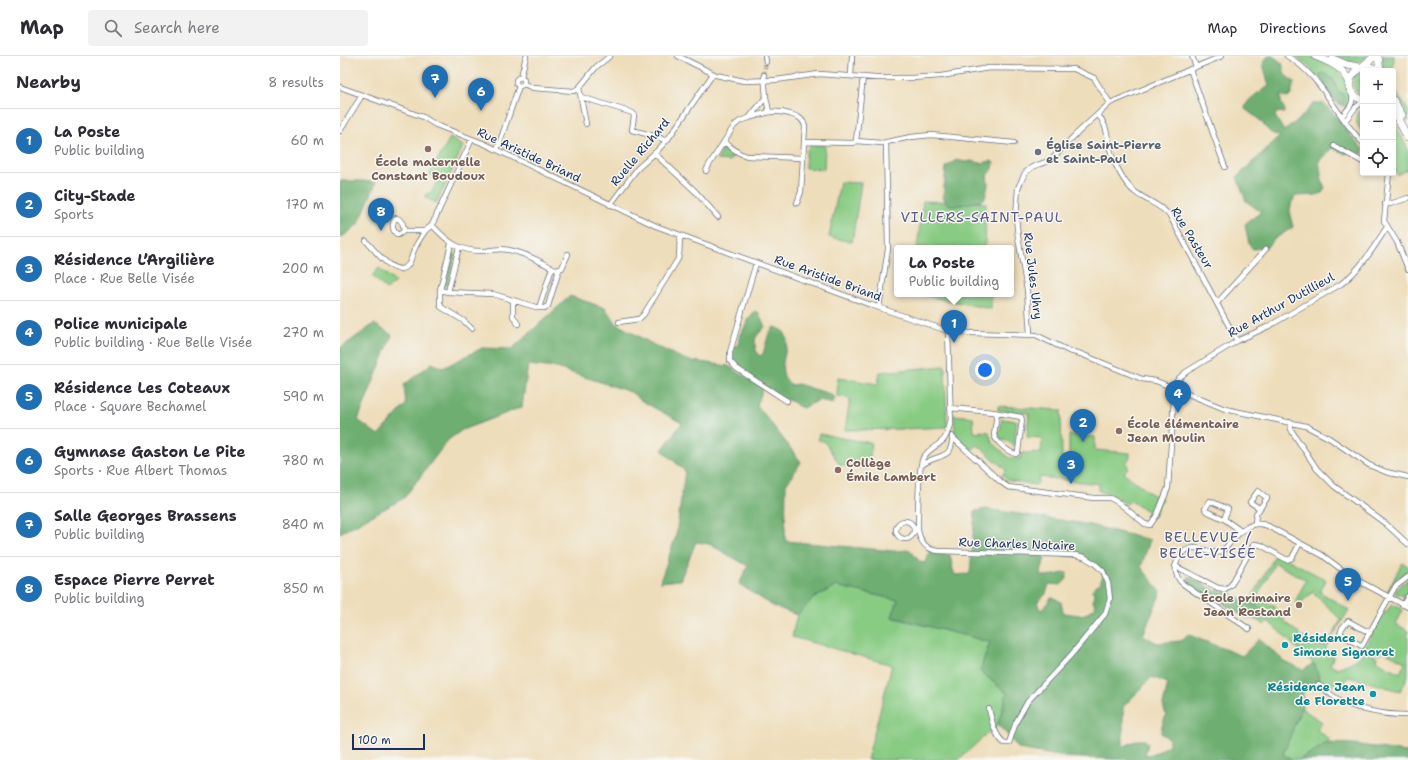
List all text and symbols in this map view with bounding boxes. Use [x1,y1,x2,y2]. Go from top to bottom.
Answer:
search box [88,10,368,46]
text: Map [20,15,64,40]
icon: search [102,17,124,39]
text: Search here [134,18,220,38]
text: Map [1208,19,1238,37]
text: Directions [1260,19,1326,37]
text: Saved [1348,19,1388,37]
pin: 7 [422,65,448,98]
map controls [1360,68,1396,176]
button: + [1360,68,1396,104]
text: Nearby [16,71,81,93]
text: 8 results [268,74,324,91]
pin: 6 [468,78,494,111]
button: − [1360,104,1396,140]
street label: Ruelle Richard [607,114,673,189]
text: La Poste [54,122,120,142]
street label: Rue Aristide Briand [474,124,584,186]
text: 1 [26,132,32,149]
text: 60 m [291,132,324,149]
place label: Église Saint-Pierre et Saint-Paul [1046,137,1161,167]
button: locate [1360,140,1396,176]
text: Public building [54,142,145,159]
marker: École maternelle Constant Boudoux [423,144,433,154]
marker: Église Saint-Pierre et Saint-Paul [1033,147,1043,157]
place label: École maternelle Constant Boudoux [371,154,485,184]
text: City-Stade [54,186,136,206]
text: 2 [24,196,34,213]
text: 170 m [286,196,324,213]
pin: 8 [368,198,394,231]
street label: Rue Pasteur [1167,204,1217,272]
text: Sports [54,206,94,223]
district label: VILLERS-SAINT-PAUL [900,208,1064,226]
street label: Rue Jules Uhry [1020,232,1046,320]
popup [894,245,1014,297]
text: Résidence L’Argilière [54,250,215,270]
street label: Rue Aristide Briand [772,251,884,305]
text: La Poste [909,253,975,273]
text: 3 [24,260,34,277]
text: 200 m [282,260,324,277]
street label: Rue Arthur Dutillieul [1225,269,1337,341]
text: Place · Rue Belle Visée [54,270,195,287]
text: Public building [909,273,999,290]
pin: 1 [941,310,967,343]
text: Police municipale [54,314,188,334]
text: 4 [24,324,34,341]
text: 270 m [282,324,324,341]
text: Public building · Rue Belle Visée [54,334,252,351]
your location [975,360,995,380]
text: Résidence Les Coteaux [54,378,230,398]
pin: 4 [1165,380,1191,413]
text: 5 [25,388,33,405]
text: 590 m [283,388,324,405]
text: Place · Square Bechamel [54,398,206,415]
pin: 2 [1070,409,1096,442]
place label: École élémentaire Jean Moulin [1127,416,1239,446]
marker: École élémentaire Jean Moulin [1114,426,1124,436]
text: Gymnase Gaston Le Pite [54,442,245,462]
pin: 3 [1058,451,1084,484]
text: 6 [24,452,34,469]
text: 780 m [282,452,324,469]
place label: Collège Émile Lambert [846,455,936,485]
text: Sports · Rue Albert Thomas [54,462,227,479]
marker: Collège Émile Lambert [833,465,843,475]
text: Salle Georges Brassens [54,506,237,526]
text: 7 [24,516,34,533]
text: 840 m [282,516,324,533]
text: Public building [54,526,145,543]
district label: BELLEVUE / BELLE-VISÉE [1159,528,1257,562]
street label: Rue Charles Notaire [958,534,1076,554]
pin: 5 [1335,568,1361,601]
text: Espace Pierre Perret [54,570,215,590]
text: 8 [24,580,34,597]
text: 850 m [283,580,324,597]
text: Public building [54,590,145,607]
place label: École primaire Jean Rostand [1201,590,1291,620]
marker: École primaire Jean Rostand [1294,600,1304,610]
place label: Résidence Simone Signoret [1293,630,1395,660]
marker: Résidence Simone Signoret [1280,640,1290,650]
place label: Résidence Jean de Florette [1267,679,1365,709]
marker: Résidence Jean de Florette [1368,689,1378,699]
scale bar [352,732,425,751]
text: 100 m [358,733,391,748]

